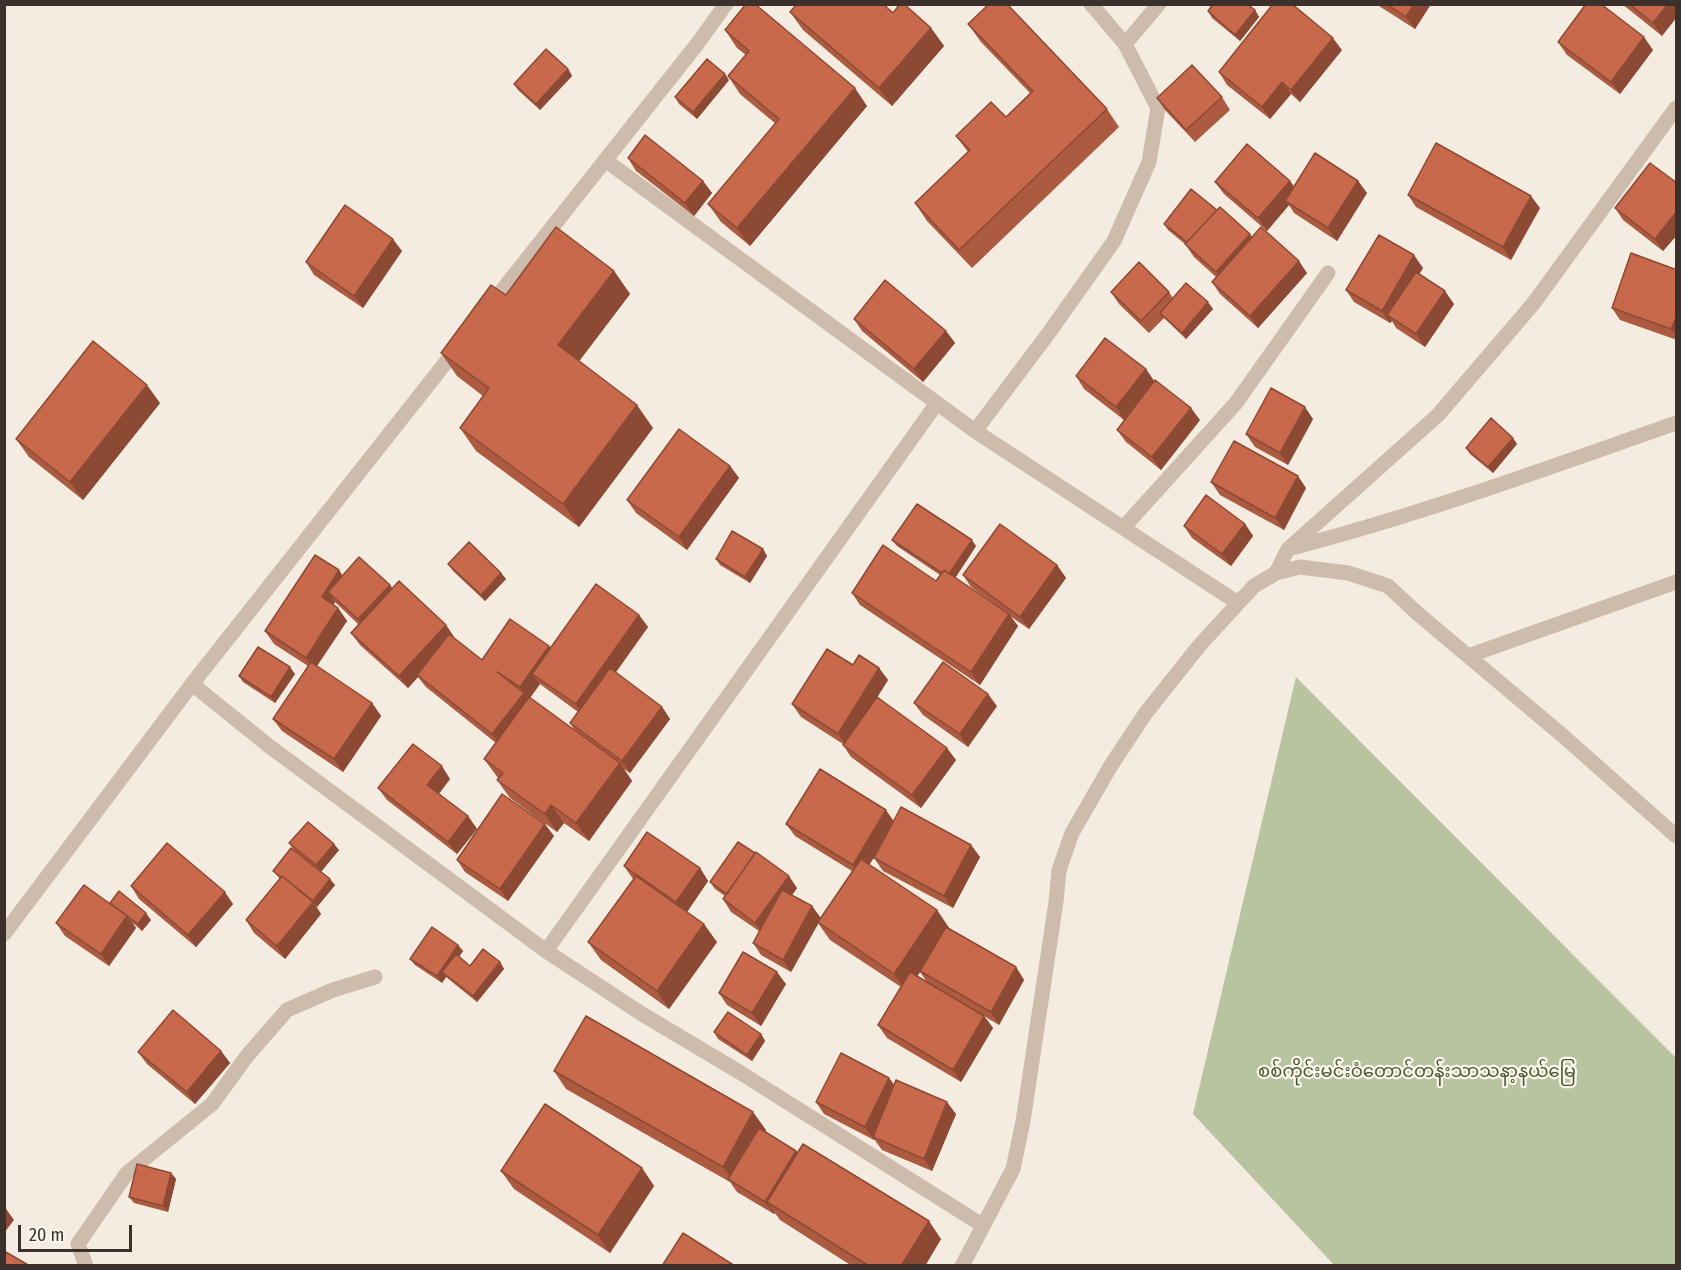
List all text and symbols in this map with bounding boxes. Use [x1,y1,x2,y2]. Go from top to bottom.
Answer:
park label: စစ်ကိုင်းမင်းဝံတောင်တန်းသာသနာ့နယ်မြေ [1258,1061,1576,1083]
scale bar [21,1213,135,1251]
text: 20 m [29,1224,64,1246]

